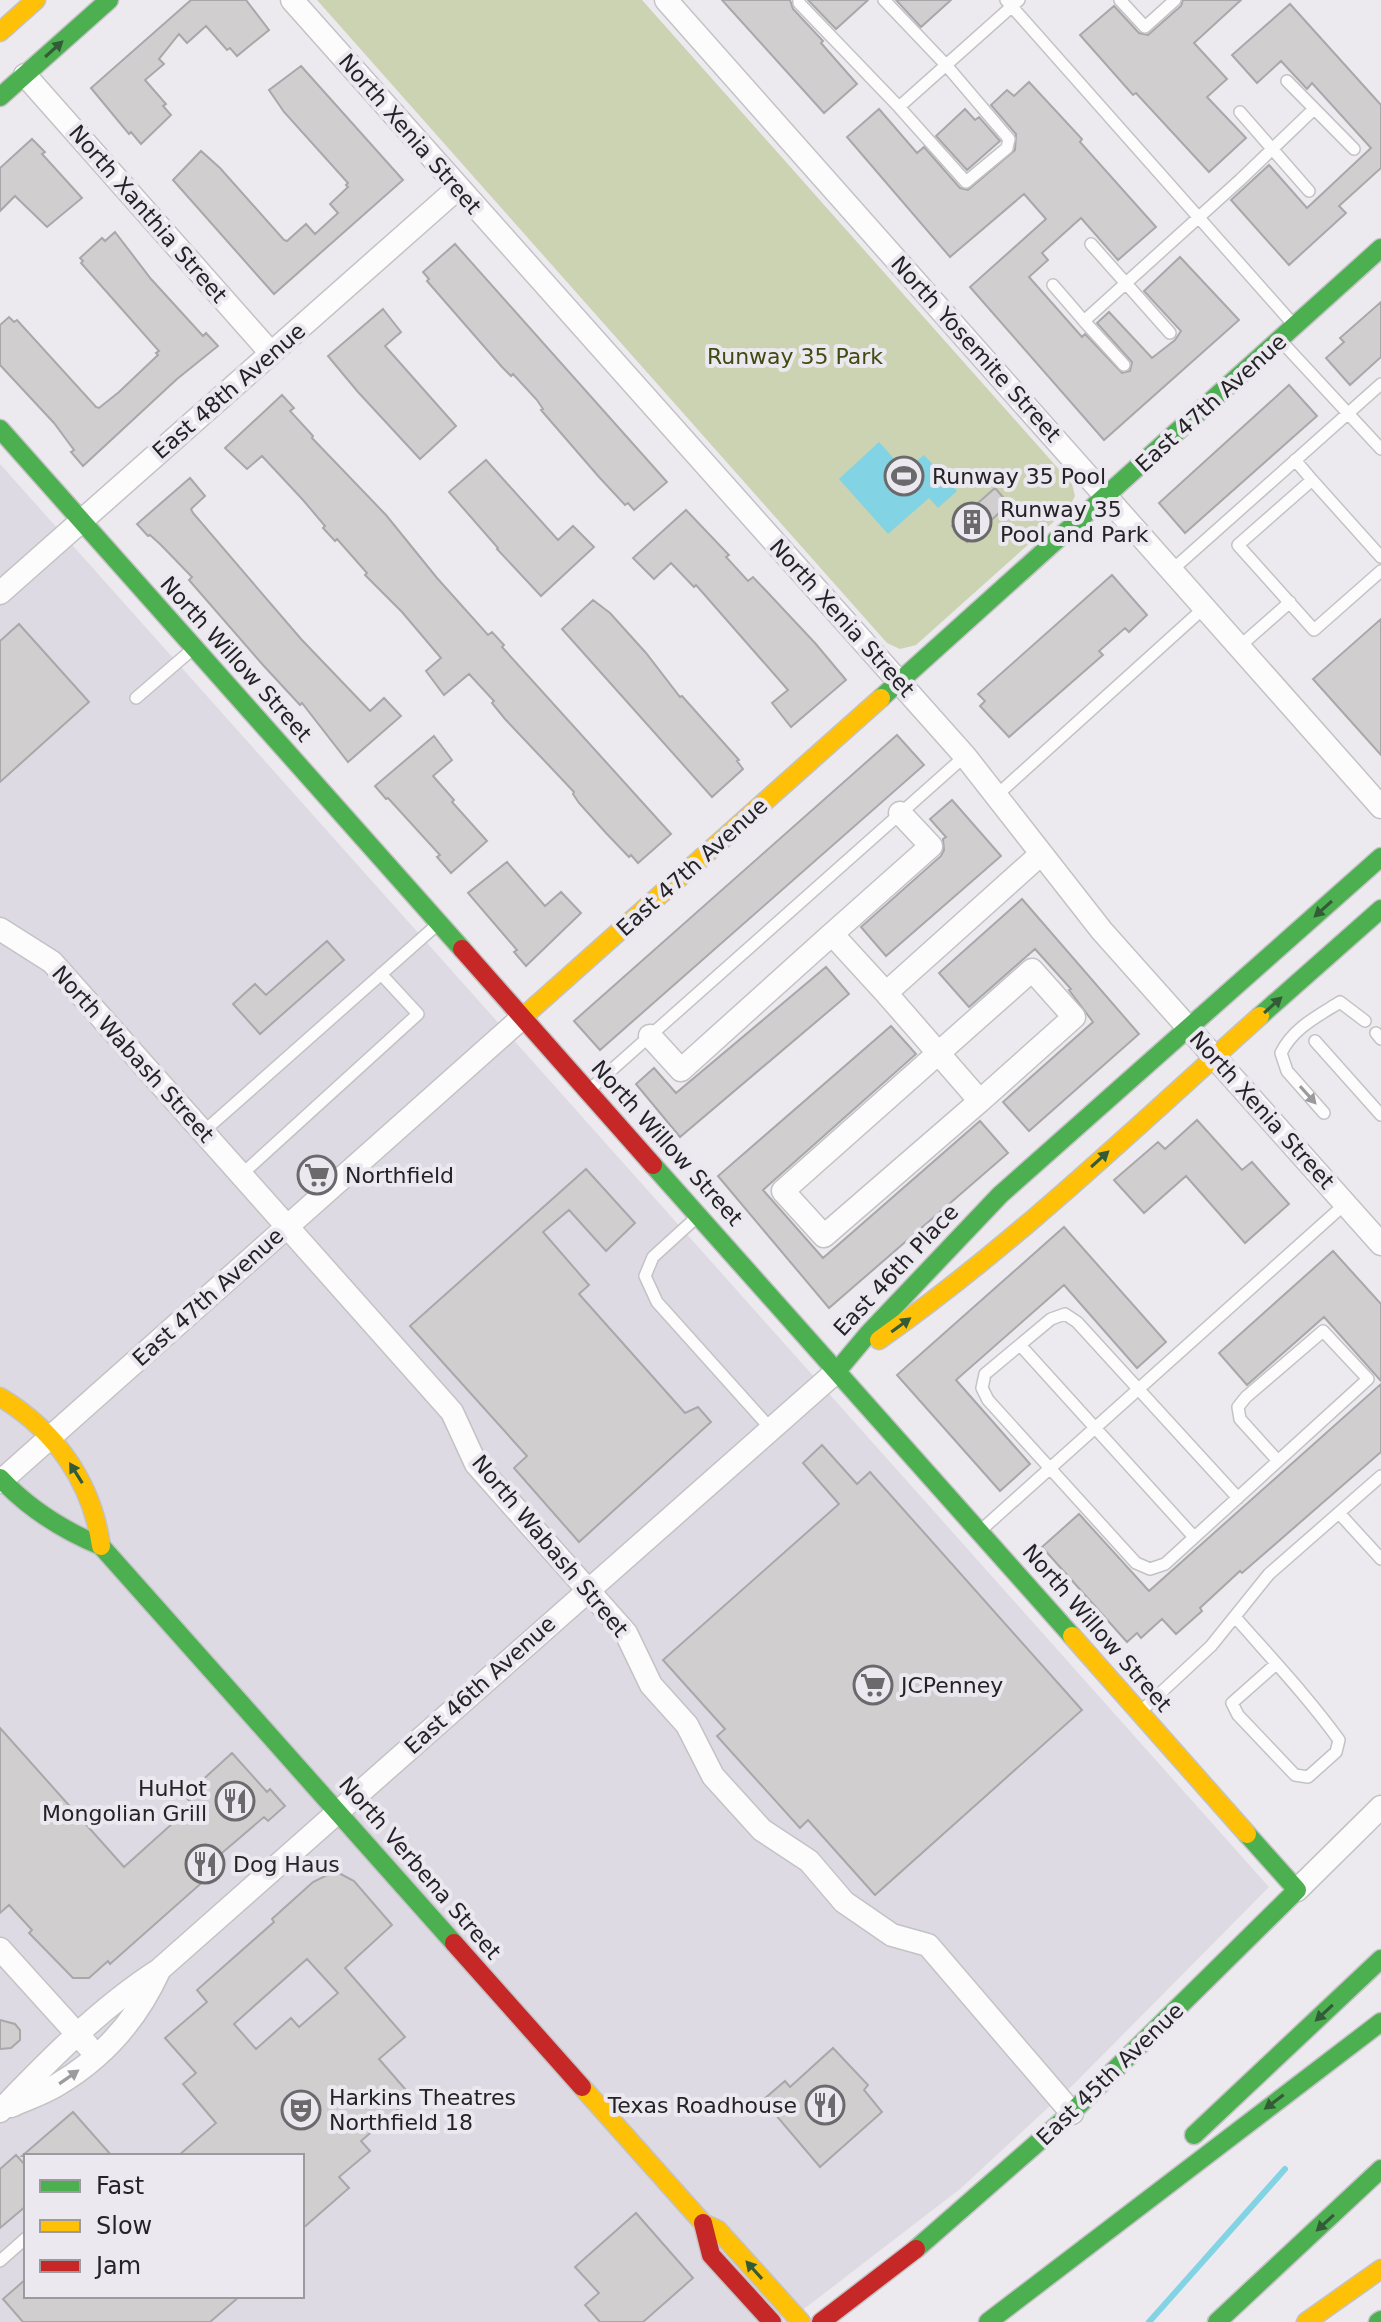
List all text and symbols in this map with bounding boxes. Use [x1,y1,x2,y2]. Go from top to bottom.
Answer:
one-way arrow [45,40,64,58]
street label: North Xenia Street [334,49,486,219]
street label: North Xanthia Street [64,120,232,308]
street label: North Yosemite Street [886,251,1066,447]
street label: East 48th Avenue [148,318,310,464]
street label: East 47th Avenue [1131,329,1291,477]
park label: Runway 35 Park [707,344,883,369]
sports icon: Runway 35 Pool [883,455,925,497]
place label: Runway 35 Pool [932,464,1106,489]
place label: Runway 35 Pool and Park [1000,497,1149,547]
building icon: Runway 35 Pool and Park [951,501,993,543]
street label: North Xenia Street [765,534,920,702]
street label: North Willow Street [155,571,317,747]
street label: East 47th Avenue [612,793,772,941]
one-way arrow [1313,900,1333,917]
street label: North Wabash Street [47,961,219,1148]
one-way arrow [1264,997,1283,1015]
street label: North Xenia Street [1185,1026,1340,1194]
street label: North Willow Street [586,1055,748,1231]
one-way arrow [1299,1084,1316,1104]
one-way arrow [1091,1150,1110,1168]
supermarket icon: Northfield [296,1154,338,1196]
place label: Northfield [345,1163,454,1188]
street label: East 46th Place [829,1199,963,1341]
street label: East 47th Avenue [128,1223,288,1371]
one-way arrow [890,1318,911,1333]
street label: North Wabash Street [467,1450,633,1642]
one-way arrow [69,1462,83,1484]
street label: North Willow Street [1018,1539,1177,1717]
street label: East 46th Avenue [400,1611,560,1759]
supermarket icon: JCPenney [852,1664,894,1706]
place label: JCPenney [899,1673,1003,1698]
street label: North Verbena Street [334,1772,506,1964]
place label: HuHot Mongolian Grill [42,1776,207,1826]
restaurant icon: HuHot Mongolian Grill [214,1780,256,1822]
restaurant icon: Dog Haus [184,1843,226,1885]
place label: Dog Haus [233,1852,340,1877]
street label: East 45th Avenue [1032,1998,1188,2150]
one-way arrow [1315,2003,1334,2022]
one-way arrow [59,2070,80,2085]
restaurant icon: Texas Roadhouse [804,2084,846,2126]
place label: Harkins Theatres Northfield 18 [329,2085,516,2135]
theatre icon: Harkins Theatres Northfield 18 [280,2089,322,2131]
place label: Texas Roadhouse [607,2093,797,2118]
one-way arrow [1264,2094,1284,2110]
legend [24,2154,304,2298]
text: Fast [96,2172,144,2200]
text: Slow [96,2212,152,2240]
one-way arrow [1316,2213,1335,2231]
text: Jam [94,2252,141,2280]
one-way arrow [746,2261,764,2280]

